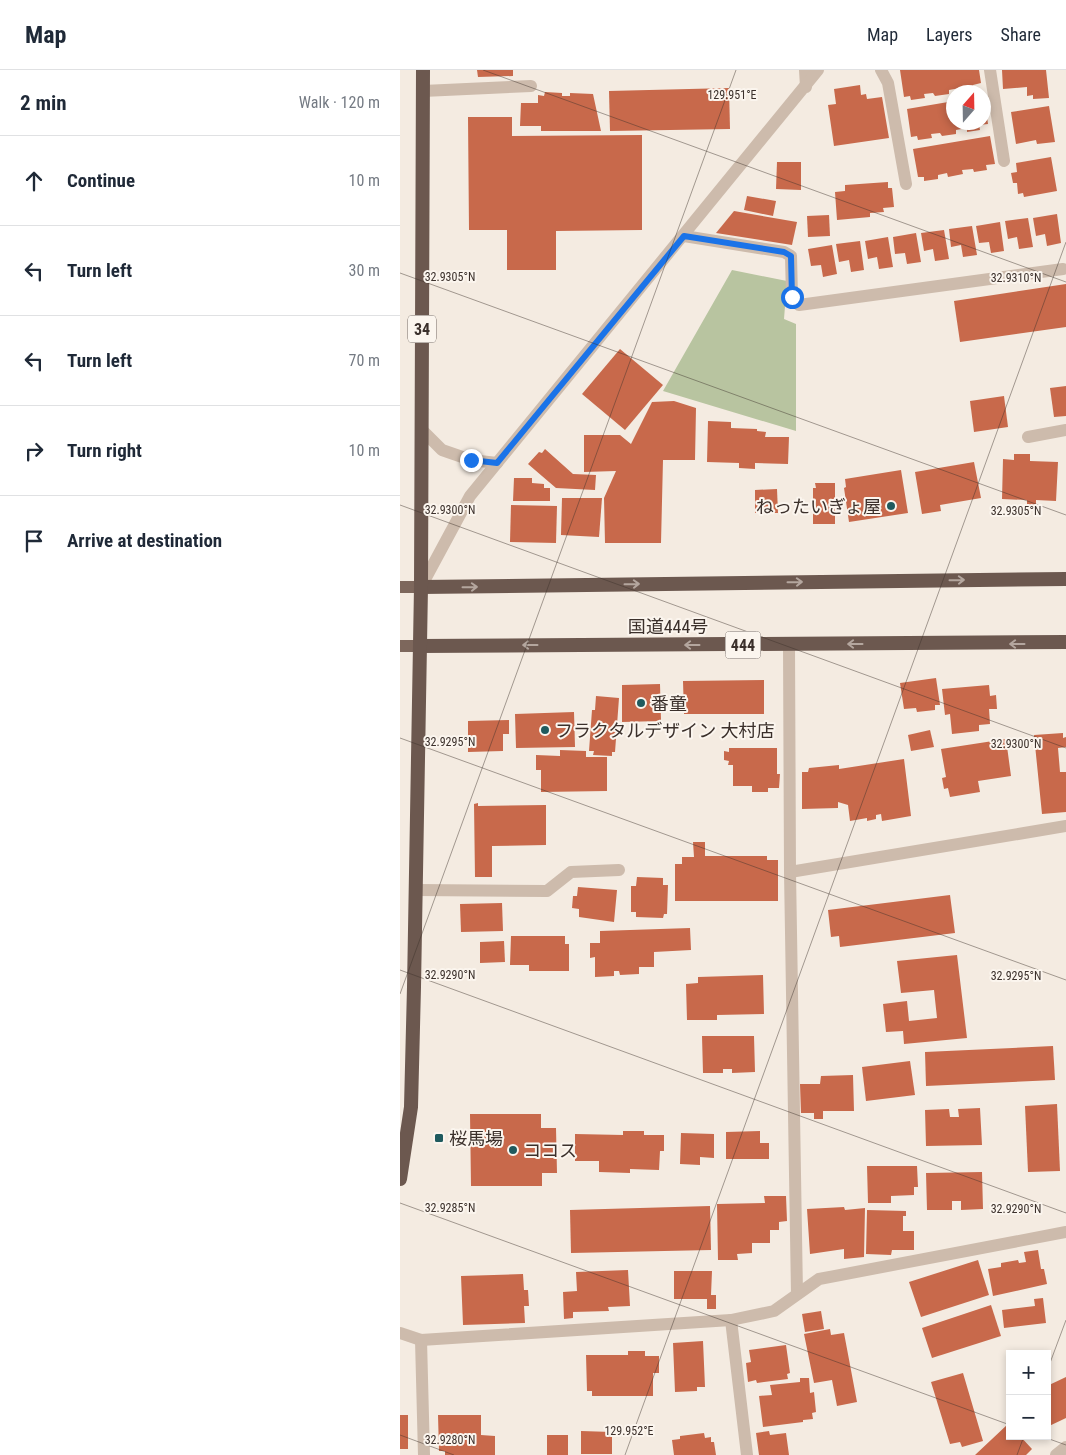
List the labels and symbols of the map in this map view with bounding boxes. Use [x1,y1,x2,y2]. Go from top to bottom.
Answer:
north arrow [946,85,991,130]
text: 129.951°E [707,88,757,102]
text: 32.9305°N [425,270,475,284]
text: 32.9310°N [991,271,1041,285]
route start [781,286,804,309]
road number: 34 [408,315,436,342]
route end [460,449,483,472]
place label: ねったいぎょ屋 [756,496,881,517]
marker: ねったいぎょ屋 [885,500,897,512]
text: 32.9300°N [425,503,475,517]
text: 32.9305°N [991,504,1041,518]
one-way arrow [948,575,965,585]
one-way arrow [786,577,802,587]
one-way arrow [624,579,640,589]
one-way arrow [462,582,478,591]
street label: 国道444号 [628,616,708,637]
road number: 444 [726,632,760,658]
one-way arrow [847,639,864,649]
one-way arrow [1010,639,1026,649]
one-way arrow [685,640,701,650]
one-way arrow [522,641,538,650]
place label: 番童 [651,693,687,714]
marker: 番童 [635,697,647,709]
place label: フラクタルデザイン 大村店 [555,720,774,741]
marker: フラクタルデザイン 大村店 [539,724,551,736]
text: 32.9295°N [425,735,475,749]
text: 32.9300°N [991,737,1041,751]
text: 32.9290°N [425,968,475,982]
text: 32.9295°N [991,969,1041,983]
place label: 桜馬場 [449,1128,503,1149]
marker: 桜馬場 [433,1132,445,1144]
place label: ココス [523,1140,577,1161]
marker: ココス [507,1144,519,1156]
text: 32.9285°N [425,1201,475,1215]
text: 32.9290°N [991,1202,1041,1216]
text: 129.952°E [604,1424,654,1438]
text: 32.9280°N [425,1433,475,1447]

